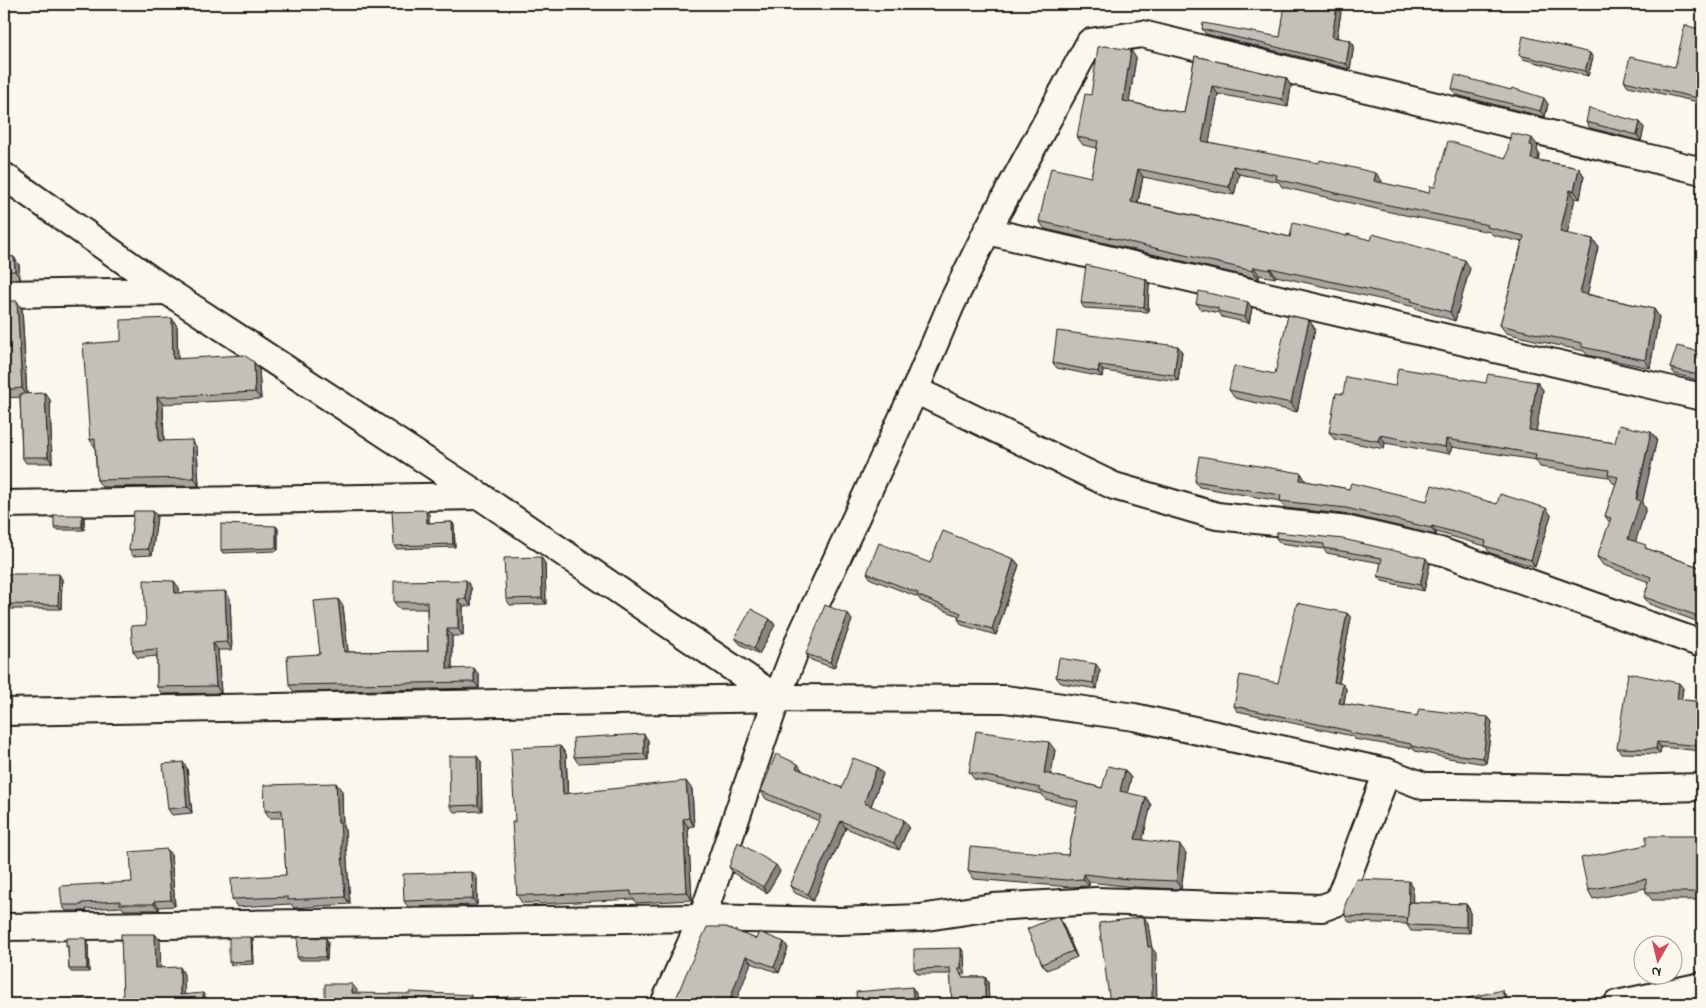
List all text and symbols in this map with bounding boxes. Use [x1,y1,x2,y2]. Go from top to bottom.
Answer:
north arrow [1634,936,1684,986]
text: N [1650,960,1663,982]

